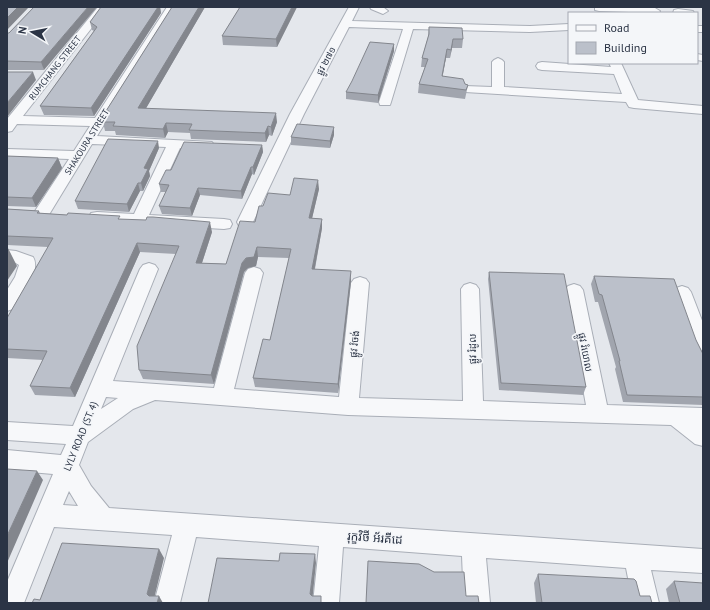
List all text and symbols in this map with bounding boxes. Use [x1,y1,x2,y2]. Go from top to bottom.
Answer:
north arrow [12,12,52,52]
legend [568,12,698,64]
text: Road [604,20,629,35]
text: N [15,25,30,35]
street label: RUMCHANG STREET [26,33,83,102]
text: Building [604,40,647,55]
street label: ផ្លូវ ២៧១ [314,45,340,78]
street label: SHAKOURA STREET [62,107,111,177]
street label: ផ្លូវ រំចង់ [347,330,365,359]
street label: ផ្លូវ រំយោល [572,331,596,373]
street label: ផ្លូវ រំដូល [466,333,482,365]
street label: LYLY ROAD (ST. 4) [61,399,100,473]
street label: រុក្ខវិថី អ័រគីដេ [347,528,403,547]

